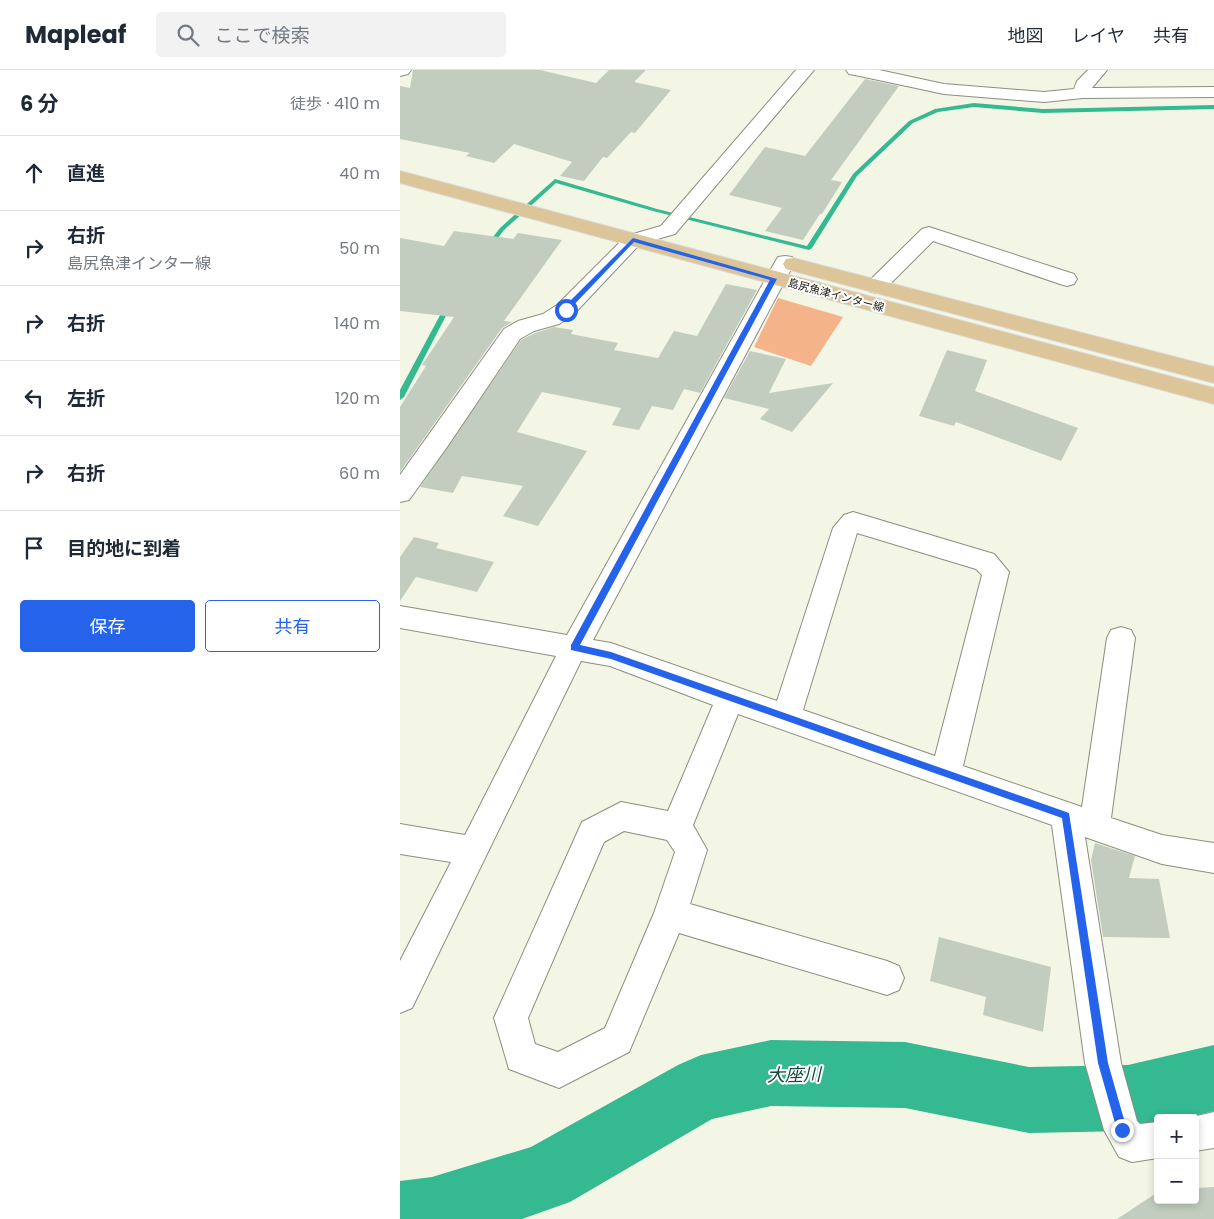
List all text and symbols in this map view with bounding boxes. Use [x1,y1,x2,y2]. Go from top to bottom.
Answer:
search box [156,12,506,57]
text: Mapleaf [25,18,126,51]
icon: search [174,21,202,49]
text: ここで検索 [214,22,309,49]
text: 地図 [1008,23,1044,48]
text: レイヤ [1072,23,1125,48]
text: 共有 [1153,23,1189,48]
text: 6 分 [20,89,59,118]
text: 徒歩 · 410 m [290,92,380,115]
icon: ahead [20,159,48,187]
text: 直進 [67,160,105,187]
text: 40 m [339,162,380,185]
text: 右折 [67,222,105,249]
icon: right [20,234,48,262]
text: 50 m [339,237,380,260]
text: 島尻魚津インター線 [67,252,211,275]
street label: 島尻魚津インター線 [786,274,886,316]
route start [555,299,578,322]
icon: right [20,309,48,337]
text: 右折 [67,310,105,337]
text: 140 m [334,312,380,335]
icon: left [20,384,48,412]
text: 左折 [67,385,105,412]
text: 120 m [335,387,380,410]
icon: right [20,459,48,487]
text: 右折 [67,460,105,487]
text: 60 m [339,462,380,485]
icon: arrive [20,534,48,562]
text: 目的地に到着 [67,535,181,562]
button: 保存 [20,600,195,652]
button: 共有 [205,600,380,652]
water label: 大座川 [767,1061,823,1087]
map controls [1154,1114,1199,1204]
button: + [1154,1114,1199,1159]
route end [1111,1119,1134,1142]
button: − [1154,1159,1199,1204]

